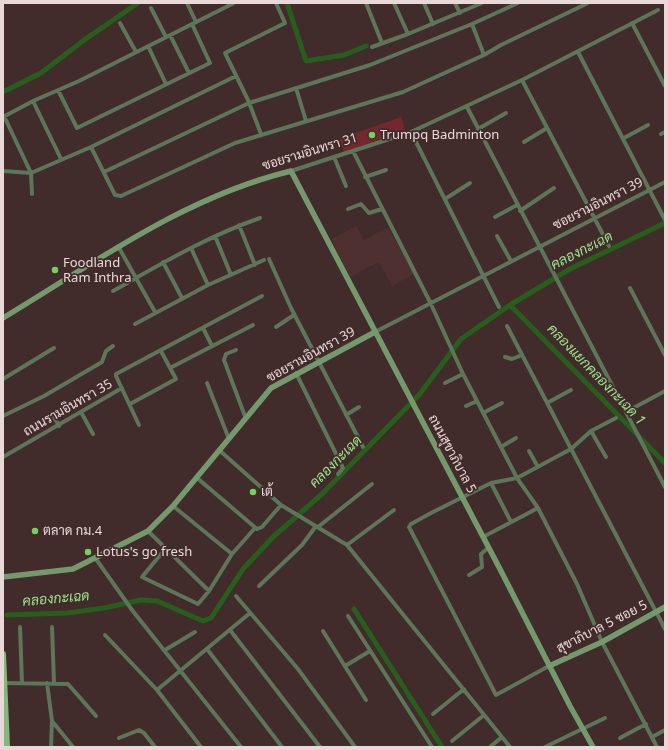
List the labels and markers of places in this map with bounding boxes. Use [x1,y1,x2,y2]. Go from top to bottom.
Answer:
place label: Trumpq Badminton [380,127,499,143]
marker: Trumpq Badminton [367,130,377,140]
place label: Foodland Ram Inthra [63,255,131,286]
marker: Foodland Ram Inthra [50,265,60,275]
place label: เต้ [261,484,273,500]
marker: เต้ [248,487,258,497]
place label: ตลาด กม.4 [43,523,102,539]
marker: ตลาด กม.4 [30,526,40,536]
place label: Lotus's go fresh [96,544,192,560]
marker: Lotus's go fresh [83,547,93,557]

